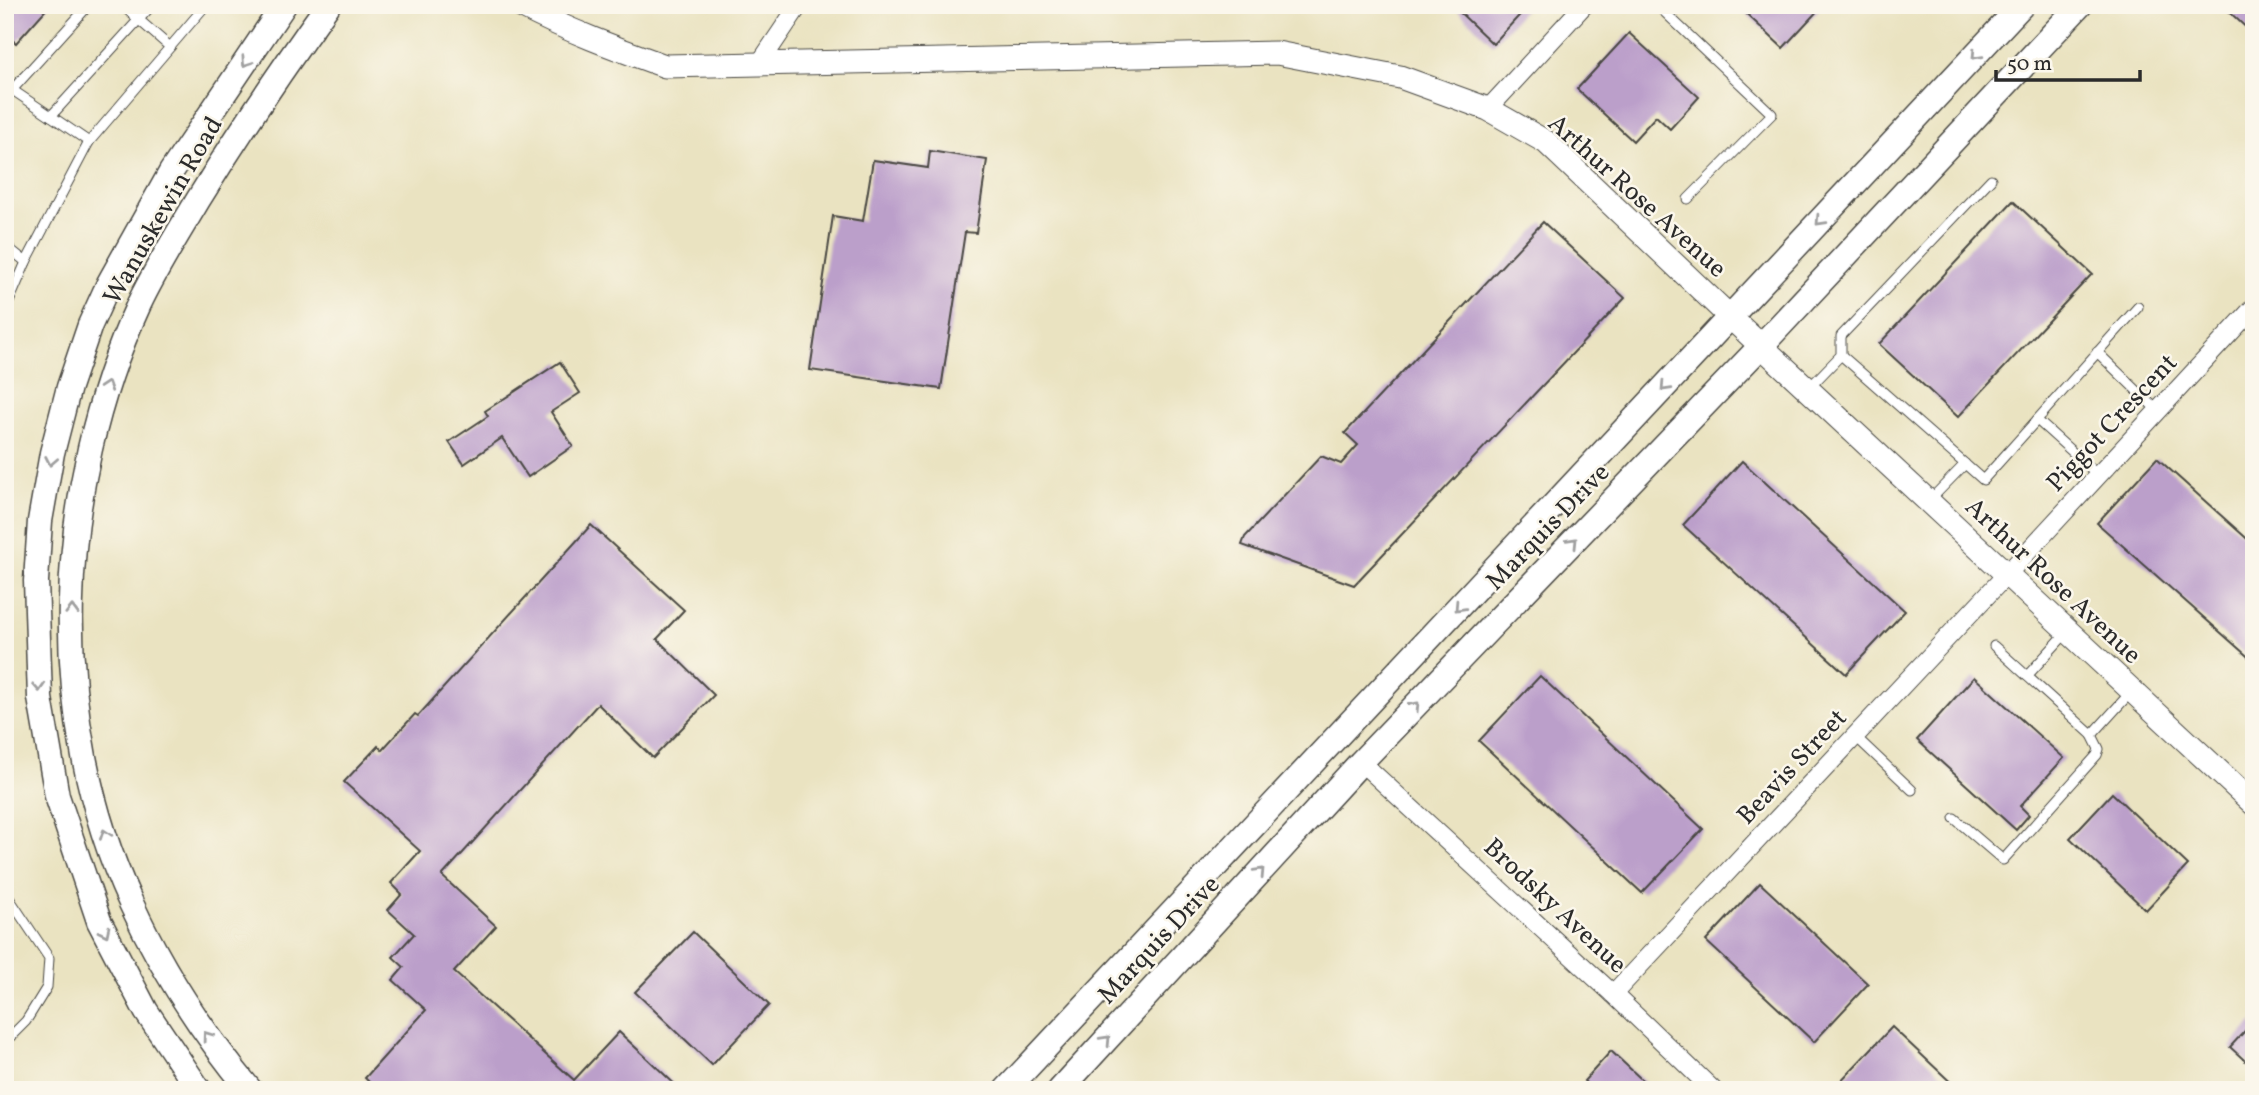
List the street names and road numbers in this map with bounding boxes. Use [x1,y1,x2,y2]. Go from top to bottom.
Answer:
street label: Arthur Rose Avenue [1539,106,1734,287]
street label: Wanuskewin Road [95,110,232,312]
street label: Piggot Crescent [2039,346,2186,501]
street label: Marquis Drive [1478,456,1619,599]
street label: Arthur Rose Avenue [1956,490,2149,673]
street label: Beavis Street [1729,701,1856,833]
street label: Brodsky Avenue [1475,830,1634,983]
street label: Marquis Drive [1090,868,1229,1013]

